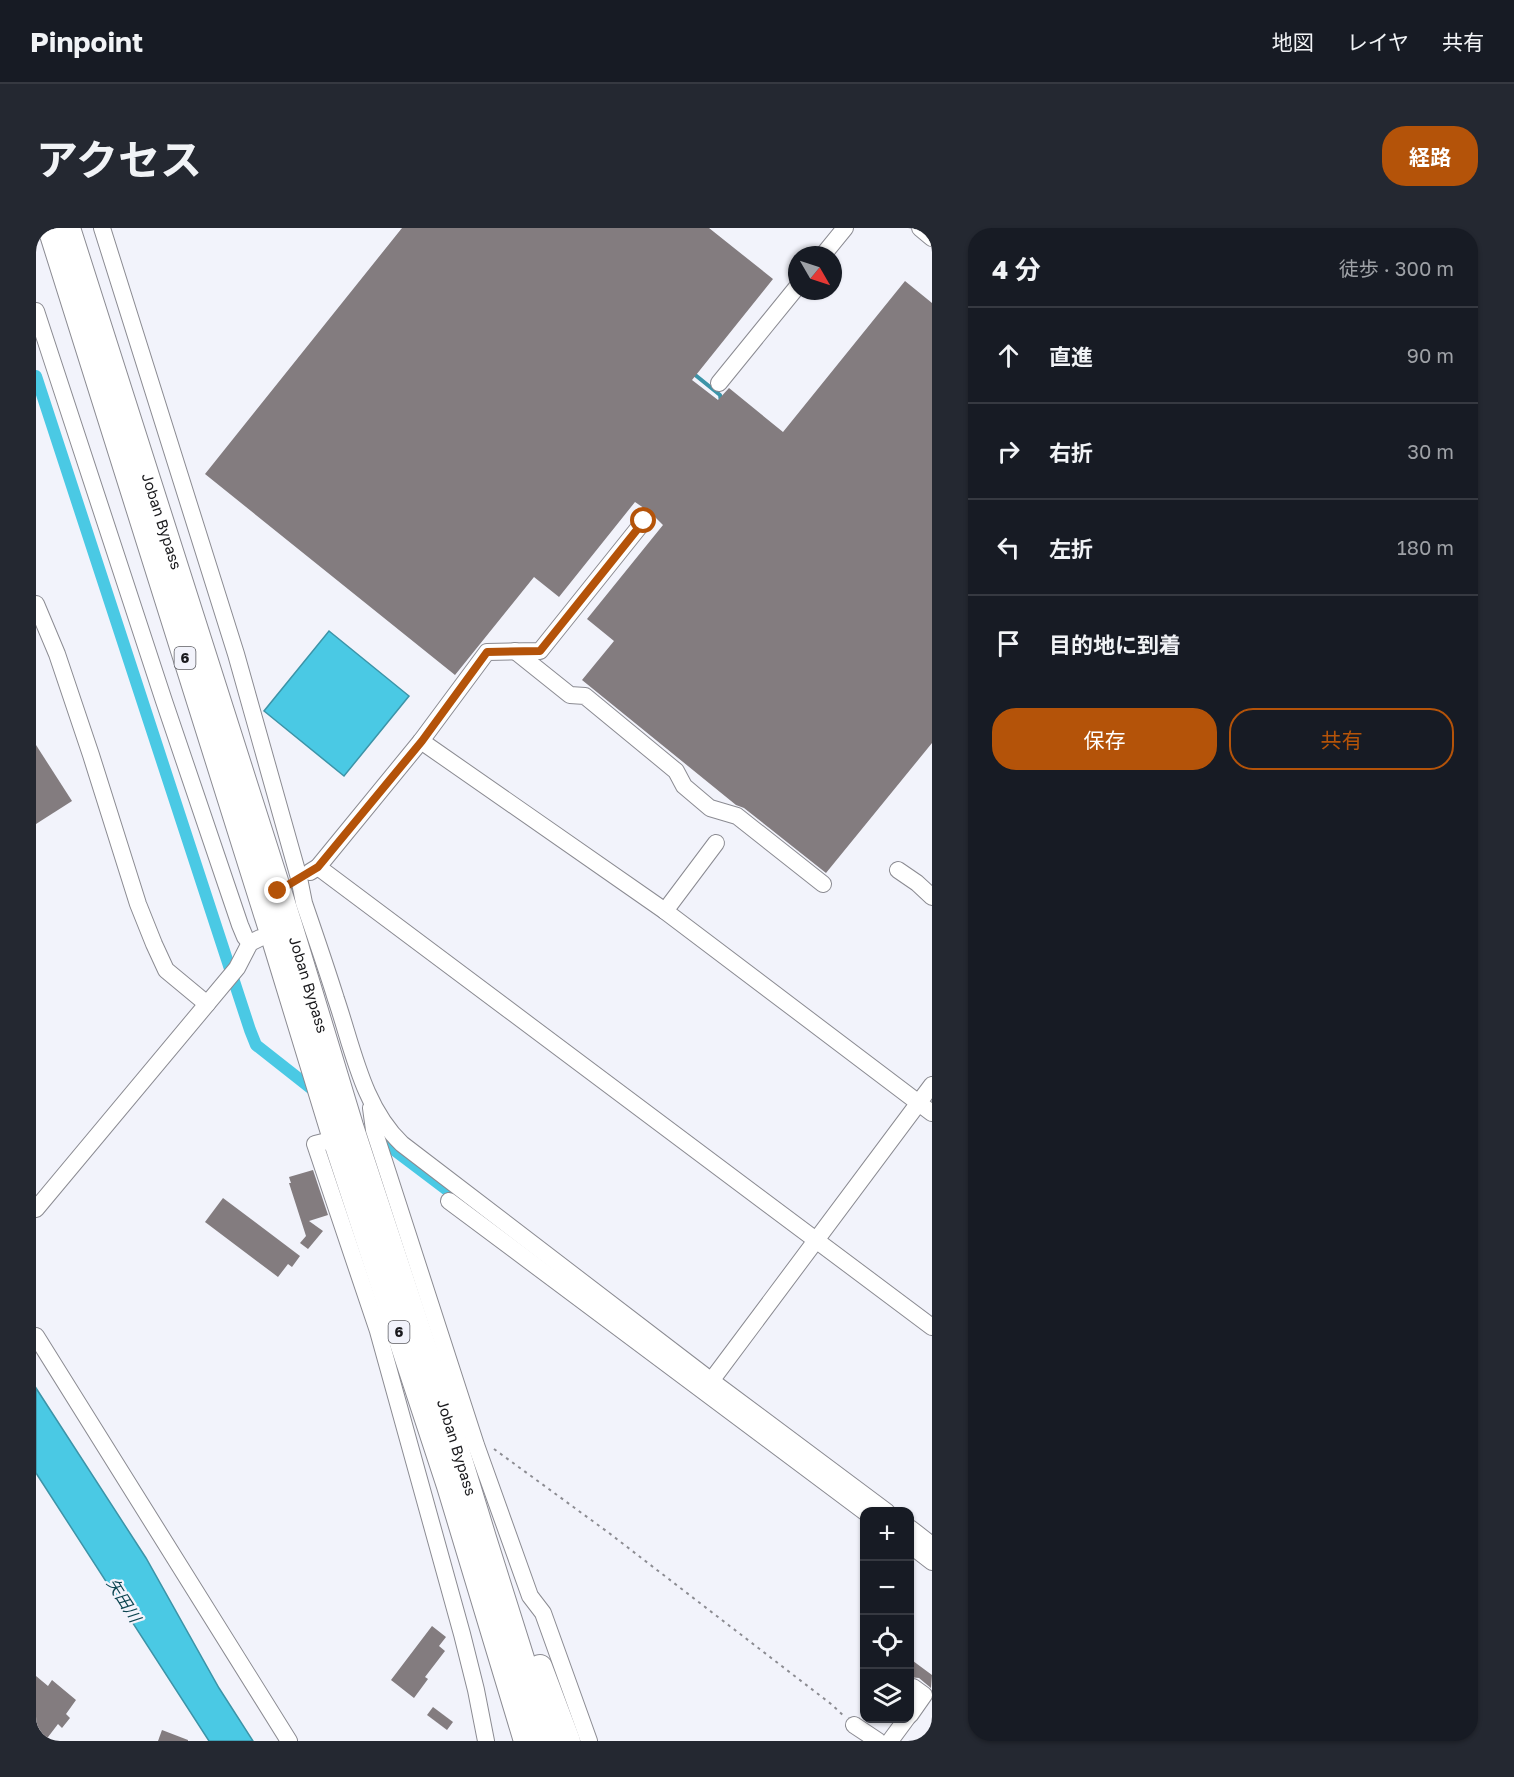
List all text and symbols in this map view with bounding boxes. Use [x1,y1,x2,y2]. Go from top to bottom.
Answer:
text: Pinpoint [30,25,143,58]
text: 地図 [1272,29,1314,55]
text: レイヤ [1347,29,1409,55]
text: 共有 [1442,29,1484,55]
button: 経路 [1382,126,1478,186]
text: アクセス [36,134,202,184]
north arrow [788,246,842,300]
text: 4 分 [992,254,1041,285]
text: 徒歩 · 300 m [1339,256,1454,280]
icon: ahead [992,339,1025,372]
text: 直進 [1049,343,1093,370]
text: 90 m [1407,343,1454,367]
icon: right [992,435,1025,468]
text: 右折 [1049,439,1093,466]
text: 30 m [1407,439,1454,463]
street label: Joban Bypass [139,471,186,572]
route start [630,507,656,533]
icon: left [992,531,1025,564]
text: 左折 [1049,535,1093,562]
text: 180 m [1397,535,1454,559]
icon: arrive [992,627,1025,660]
text: 目的地に到着 [1049,631,1181,658]
road number: 6 [174,647,196,669]
button: 保存 [992,708,1217,770]
button: 共有 [1229,708,1454,770]
route end [264,877,290,903]
street label: Joban Bypass [286,934,332,1035]
road number: 6 [388,1321,410,1343]
street label: Joban Bypass [434,1397,481,1498]
map controls [860,1507,914,1723]
button: + [860,1507,914,1561]
button: − [860,1561,914,1615]
water label: 矢田川 [103,1574,146,1627]
button: locate [860,1615,914,1669]
button: layers [860,1669,914,1723]

